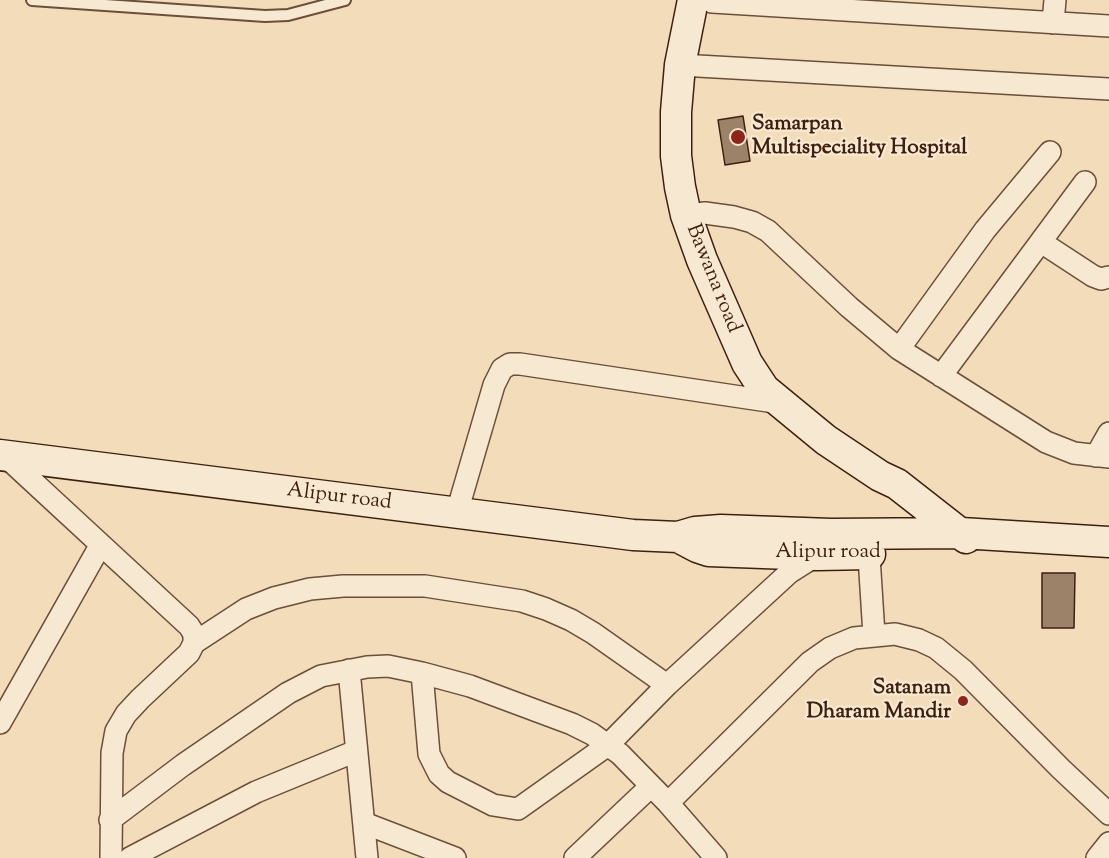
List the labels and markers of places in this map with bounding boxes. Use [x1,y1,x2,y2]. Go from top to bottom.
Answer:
place label: Samarpan Multispeciality Hospital [752,112,967,162]
marker: Samarpan Multispeciality Hospital [729,128,747,146]
place label: Satanam Dharam Mandir [806,676,951,726]
marker: Satanam Dharam Mandir [956,694,970,708]

